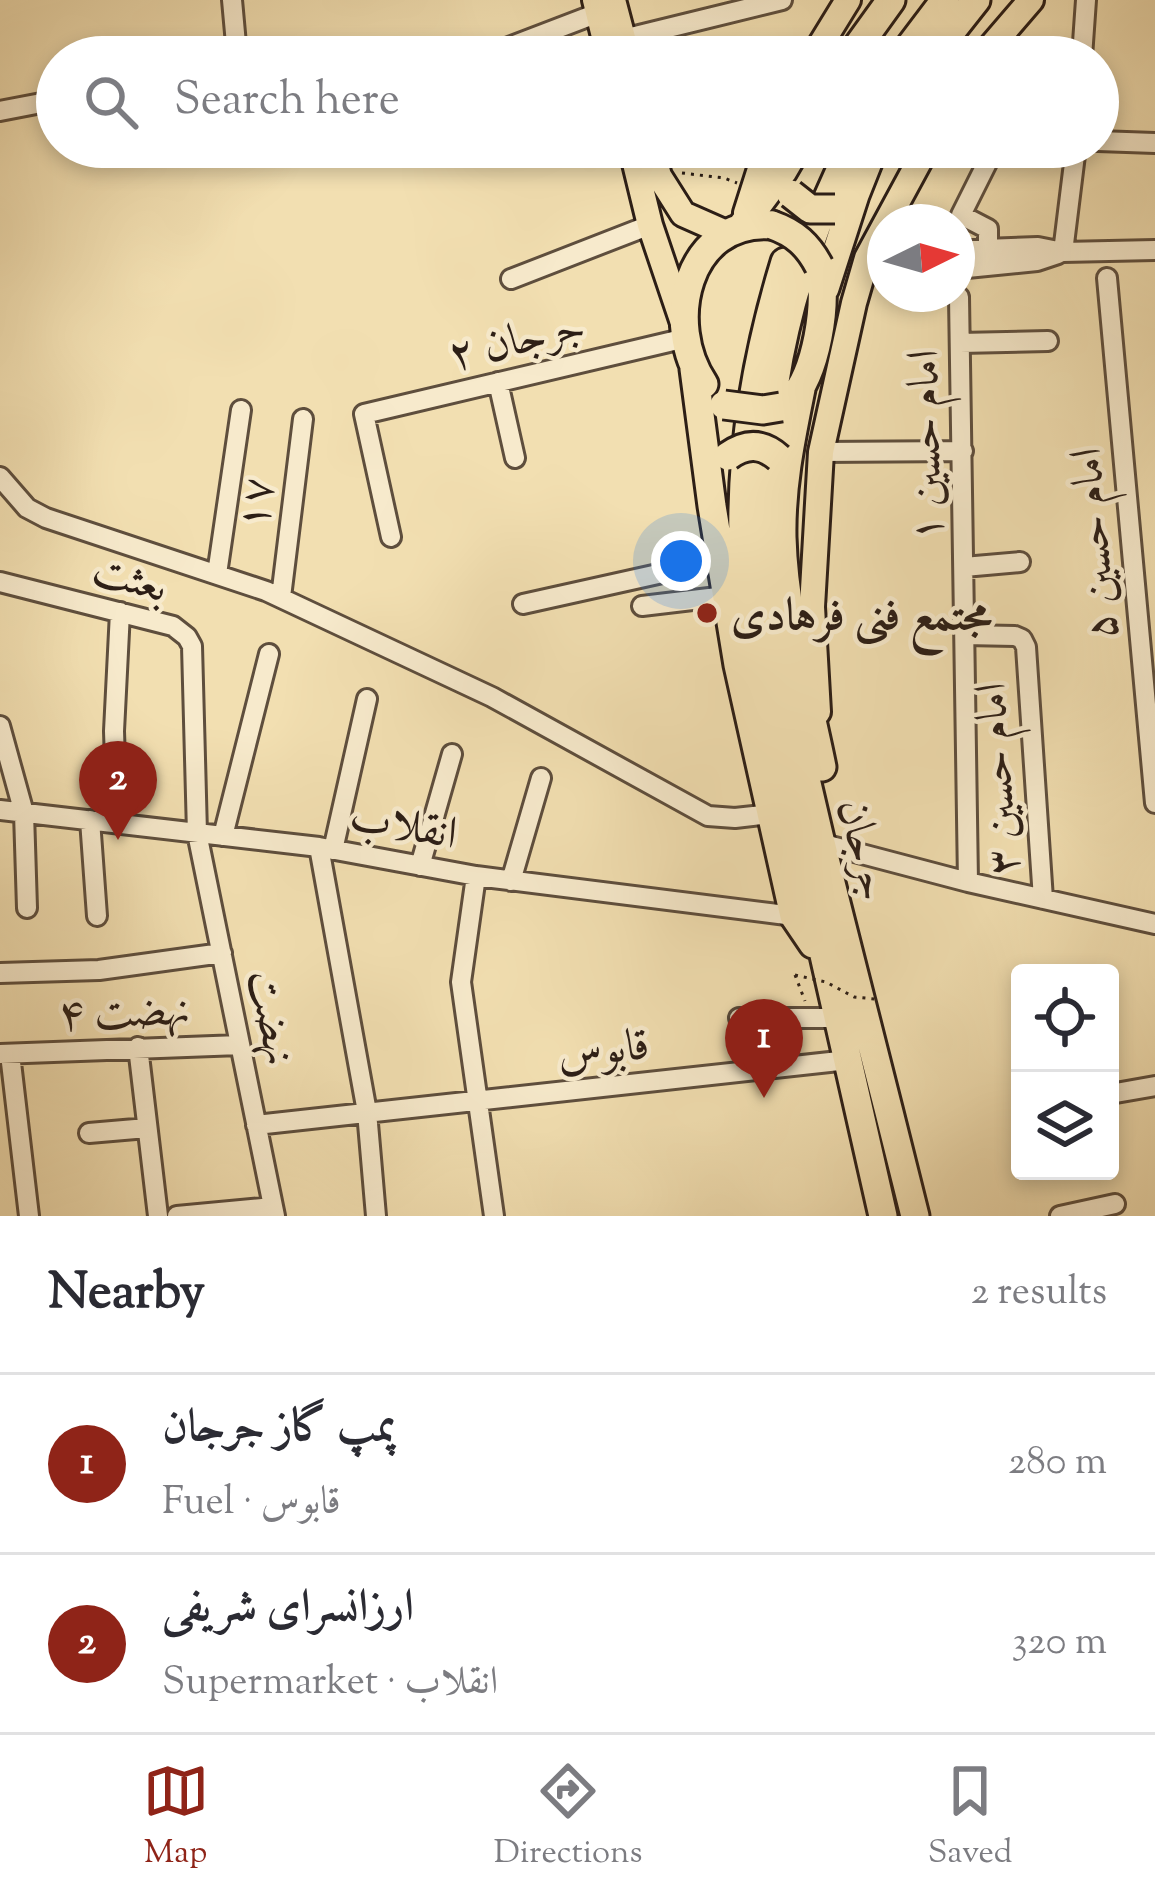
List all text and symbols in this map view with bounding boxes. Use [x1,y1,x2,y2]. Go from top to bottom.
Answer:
search box [36,36,1119,168]
icon: search [78,69,144,135]
text: Search here [174,70,400,135]
north arrow [867,204,975,312]
street label: جرجان ۲ [442,296,592,391]
street label: امام حسین ۱ [894,349,965,543]
street label: امام حسین ۵ [1057,445,1140,642]
street label: ۱۷ [223,474,294,534]
your location [651,531,711,591]
street label: بعثت [84,540,175,623]
place label: مجتمع فنی فرهادی [731,586,993,656]
marker: مجتمع فنی فرهادی [694,600,720,626]
street label: امام حسین ۳ [961,680,1042,877]
pin: 2 [79,741,157,840]
street label: انقلاب [344,787,462,870]
street label: جرجان [817,793,905,908]
map controls [1011,964,1119,1180]
button: locate [1011,964,1119,1072]
street label: نهضت [228,965,310,1071]
street label: ۴ نهضت [57,981,191,1050]
pin: 1 [725,999,803,1098]
street label: قابوس [554,1015,653,1090]
button: layers [1011,1072,1119,1180]
text: Nearby [48,1258,205,1331]
text: 2 results [971,1266,1107,1322]
text: پمپ گاز جرجان [162,1397,396,1462]
text: 1 [80,1436,94,1492]
text: 280 m [1008,1436,1107,1492]
text: Fuel · قابوس [162,1476,341,1532]
text: ارزانسرای شریفی [162,1577,414,1642]
text: 2 [78,1616,96,1672]
text: 320 m [1012,1616,1107,1672]
text: Supermarket · انقلاب [162,1656,498,1712]
tab: Map [143,1758,209,1878]
tab: Directions [494,1758,643,1878]
tab: Saved [928,1758,1012,1878]

